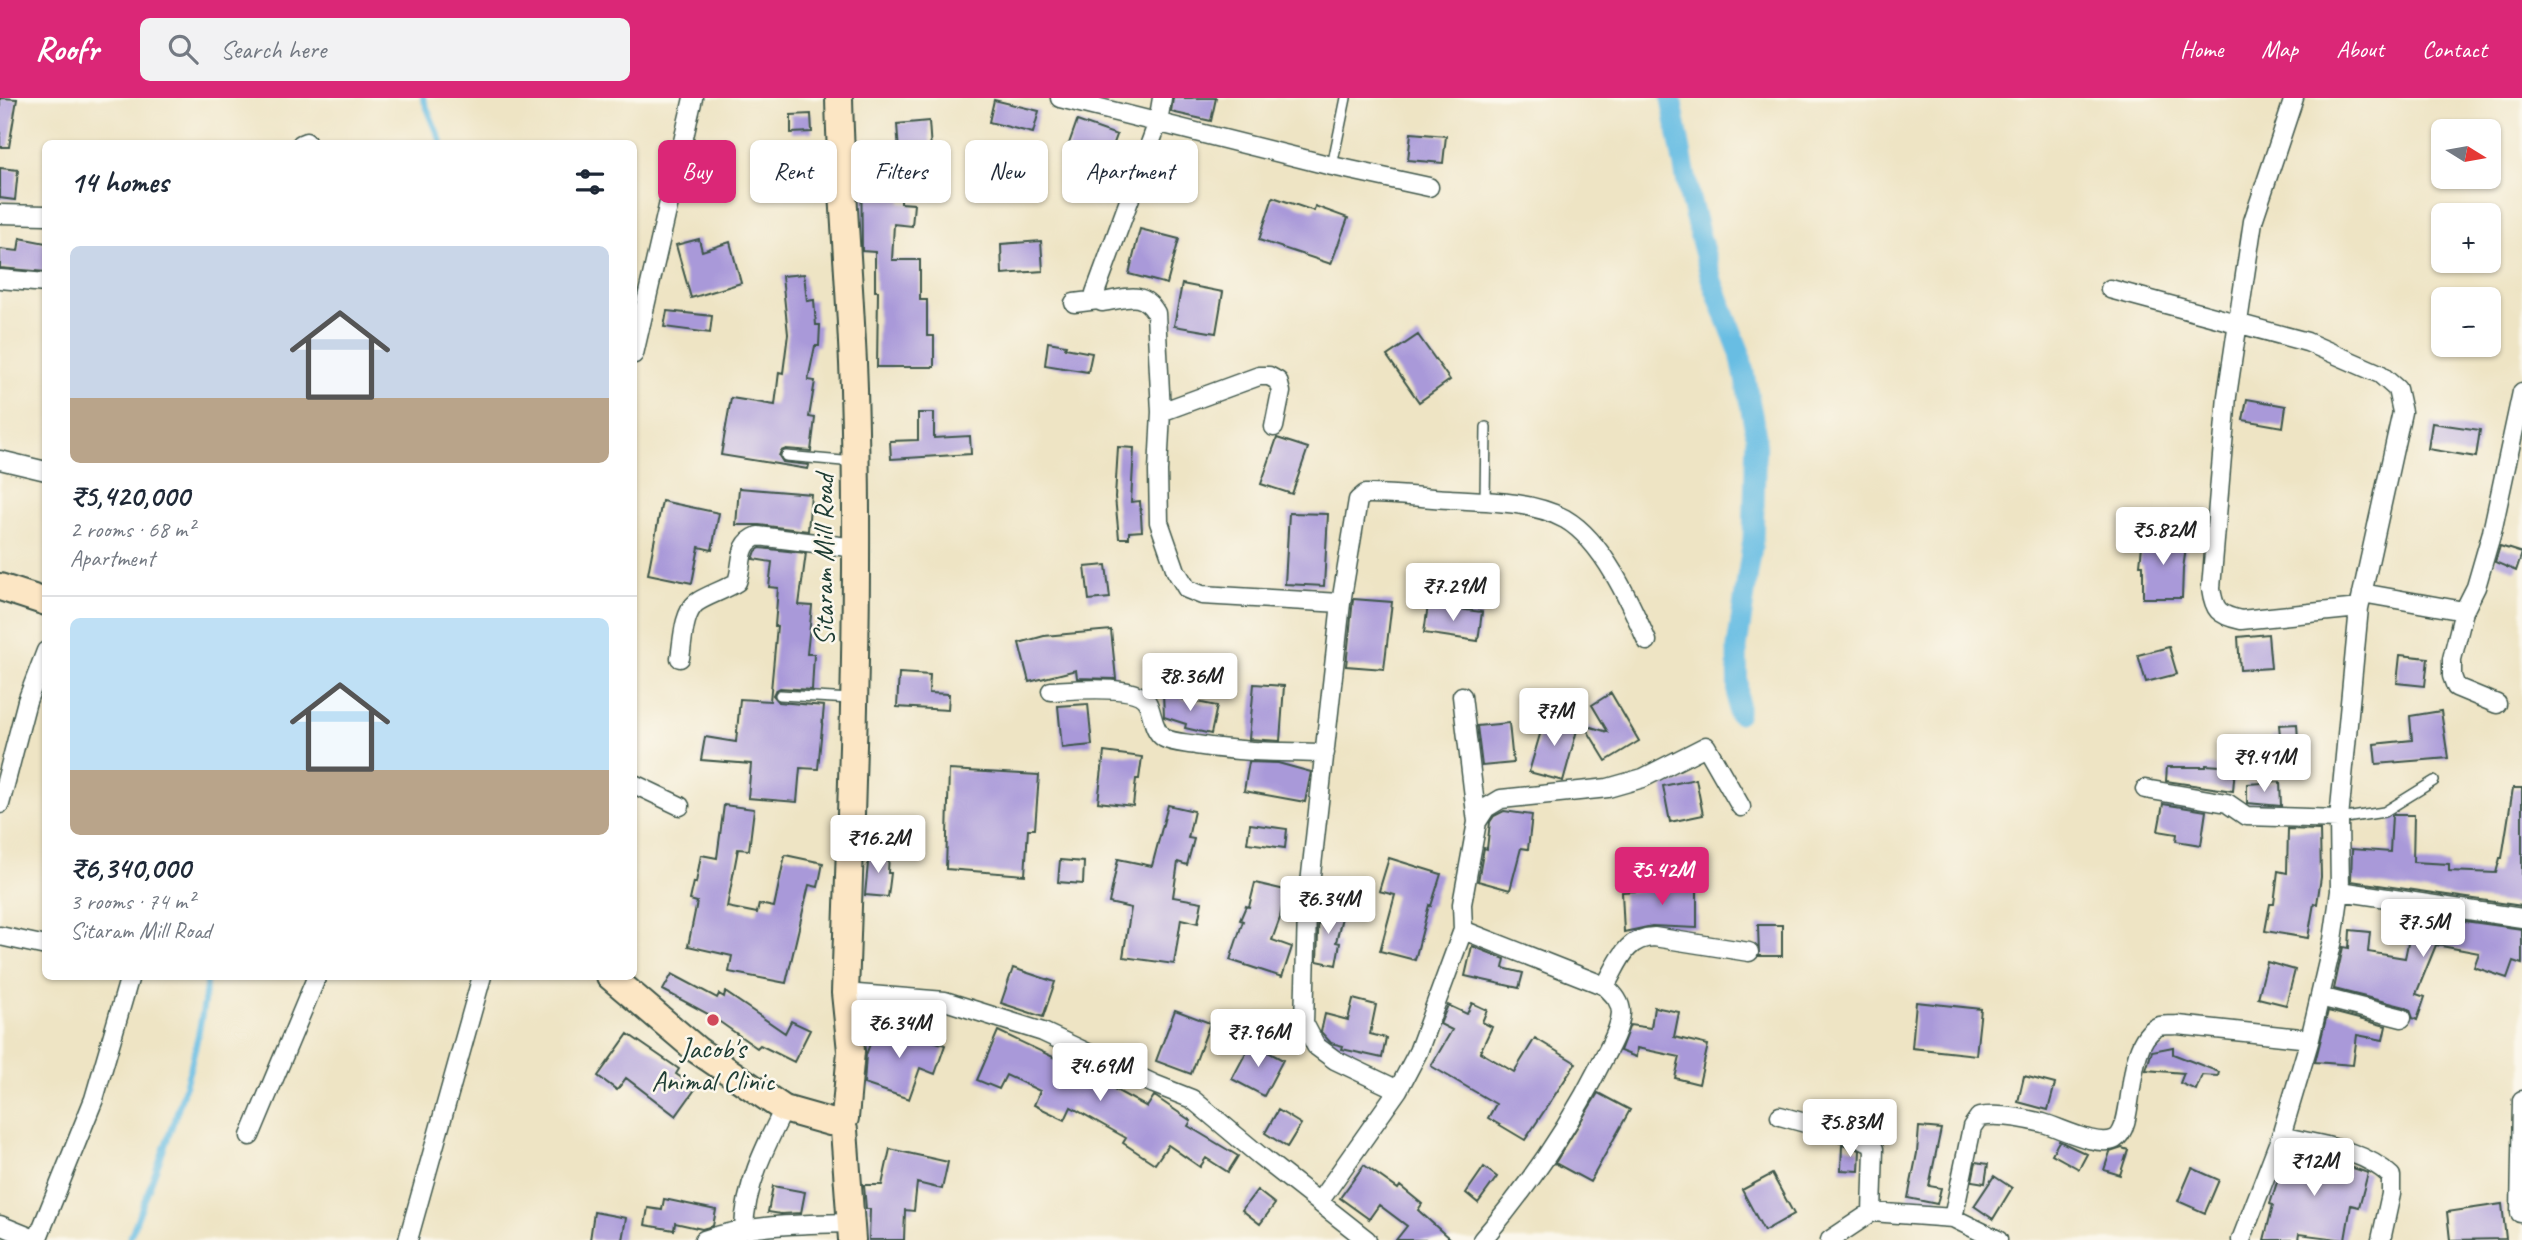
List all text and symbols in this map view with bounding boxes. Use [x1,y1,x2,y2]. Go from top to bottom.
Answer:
search box [140,18,630,81]
text: Roofr [35,28,98,70]
icon: search [164,30,202,68]
text: Search here [220,33,326,66]
text: Home [2180,34,2223,64]
text: Map [2261,34,2298,64]
text: About [2336,34,2384,64]
text: Contact [2422,34,2487,64]
north arrow [2431,119,2501,189]
map controls [2431,119,2501,357]
chip: Buy [658,140,736,203]
chip: Rent [750,140,837,203]
chip: Filters [851,140,951,203]
chip: New [965,140,1048,203]
chip: Apartment [1062,140,1198,203]
text: 14 homes [70,163,168,201]
icon: filters [571,163,609,201]
button: + [2431,203,2501,273]
button: − [2431,287,2501,357]
icon: home [277,292,403,418]
street label: Sitaram Mill Road [806,470,841,646]
text: ₹5,420,000 [70,477,189,515]
pin: ₹5.82M [2106,508,2220,567]
text: 2 rooms · 68 m² [70,515,194,544]
text: ₹5.82M [2132,515,2194,544]
text: Apartment [70,544,155,573]
pin: ₹7.29M [1396,564,1510,623]
text: ₹7.29M [1422,571,1484,600]
pin: ₹8.36M [1133,654,1247,713]
text: ₹8.36M [1158,661,1222,690]
icon: home [277,664,403,790]
pin: ₹7M [1520,688,1588,748]
text: ₹7M [1535,696,1573,725]
pin: ₹9.41M [2207,734,2321,794]
text: ₹9.41M [2233,742,2295,771]
pin: ₹16.2M [821,816,935,875]
text: ₹16.2M [846,823,910,852]
pin: ₹5.42M [1605,848,1719,907]
text: ₹6,340,000 [70,849,191,887]
text: ₹5.42M [1631,855,1693,884]
pin: ₹6.34M [1271,876,1385,936]
text: ₹6.34M [1296,884,1360,913]
text: 3 rooms · 74 m² [70,887,194,916]
pin: ₹7.5M [2374,900,2472,959]
text: ₹7.5M [2397,907,2449,936]
text: Sitaram Mill Road [70,916,211,945]
pin: ₹6.34M [842,1000,956,1060]
text: ₹6.34M [867,1008,931,1037]
pin: ₹7.96M [1201,1010,1315,1069]
marker: Jacob's Animal Clinic [705,1012,721,1028]
text: ₹7.96M [1227,1017,1289,1046]
place label: Jacob's Animal Clinic [651,1031,776,1098]
pin: ₹4.69M [1043,1044,1157,1103]
text: ₹4.69M [1069,1051,1131,1080]
pin: ₹5.83M [1793,1100,1907,1159]
text: ₹5.83M [1819,1107,1881,1136]
pin: ₹12M [2273,1138,2355,1198]
text: ₹12M [2290,1146,2338,1175]

